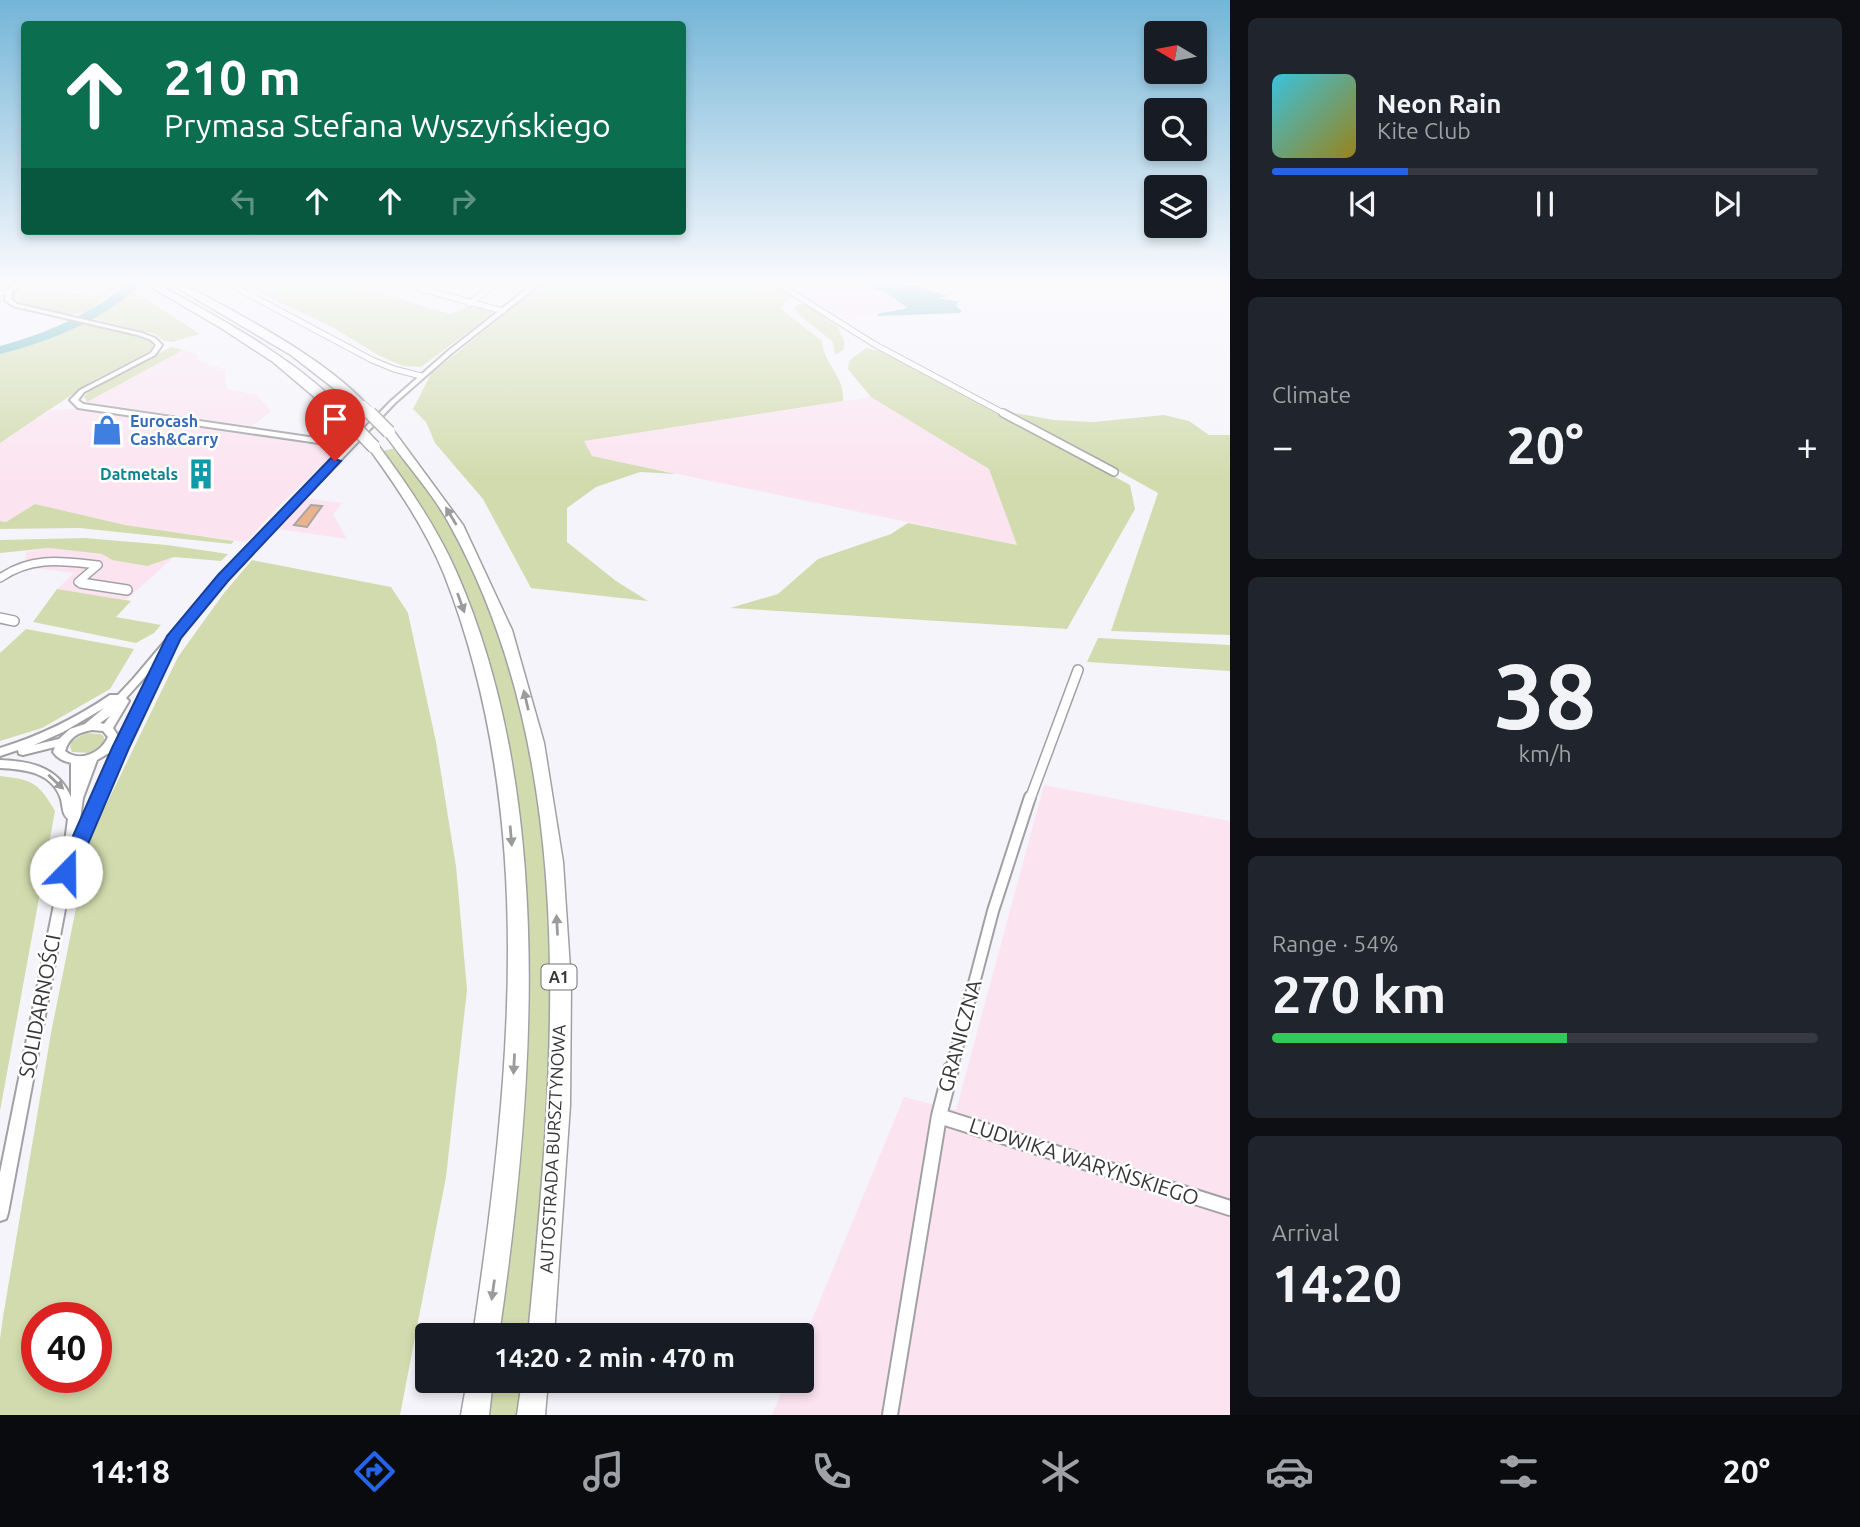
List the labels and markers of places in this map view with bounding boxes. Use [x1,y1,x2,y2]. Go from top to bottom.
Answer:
pin [305,389,365,461]
place label: Eurocash Cash&Carry [130,412,219,448]
shop icon: Eurocash Cash&Carry [90,413,124,447]
building icon: Datmetals [184,457,218,491]
place label: Datmetals [100,465,178,483]

